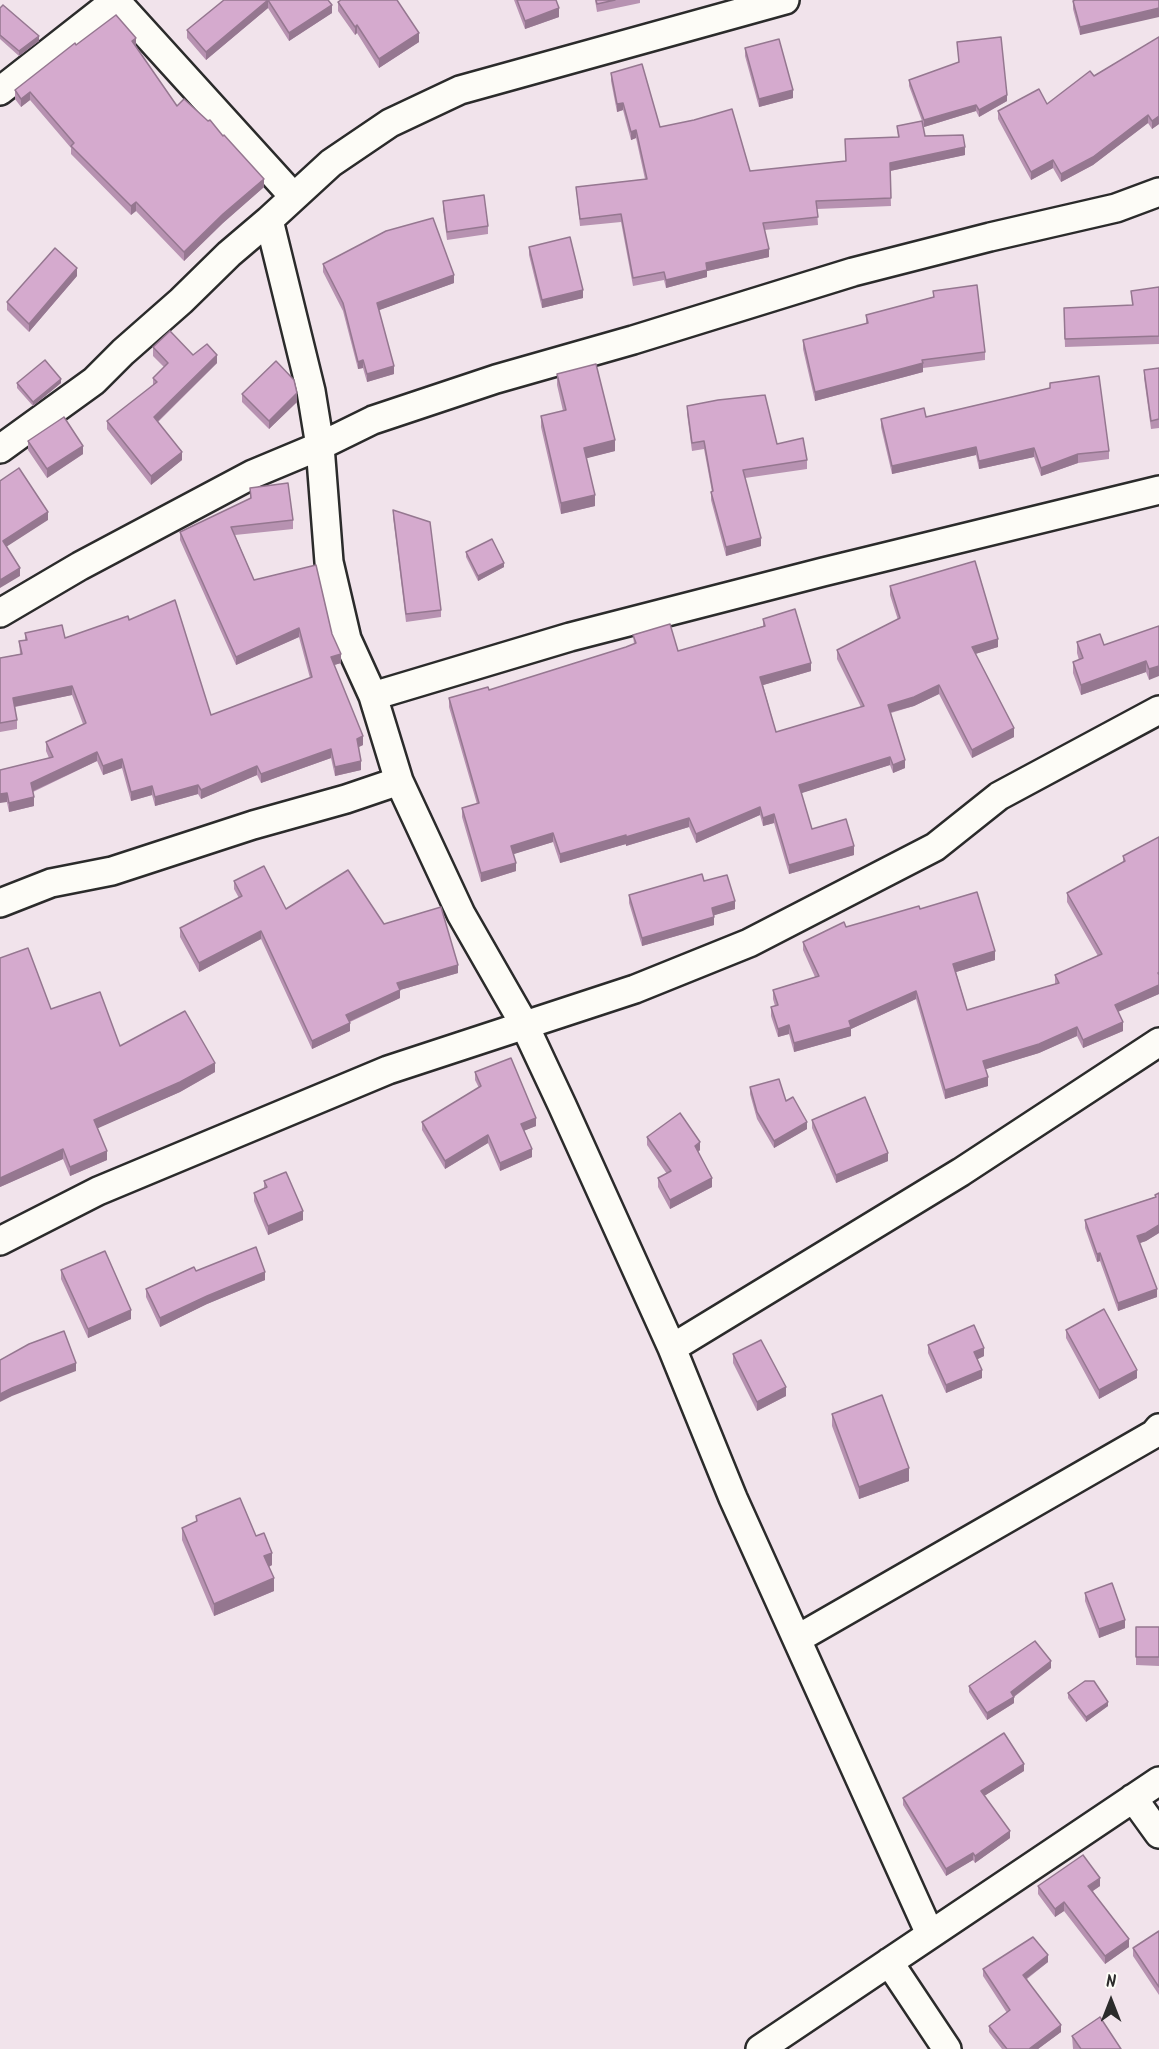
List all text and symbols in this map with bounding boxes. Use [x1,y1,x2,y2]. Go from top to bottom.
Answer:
text: N [1106,1970,1116,1995]
north arrow [1081,1971,1141,2031]

